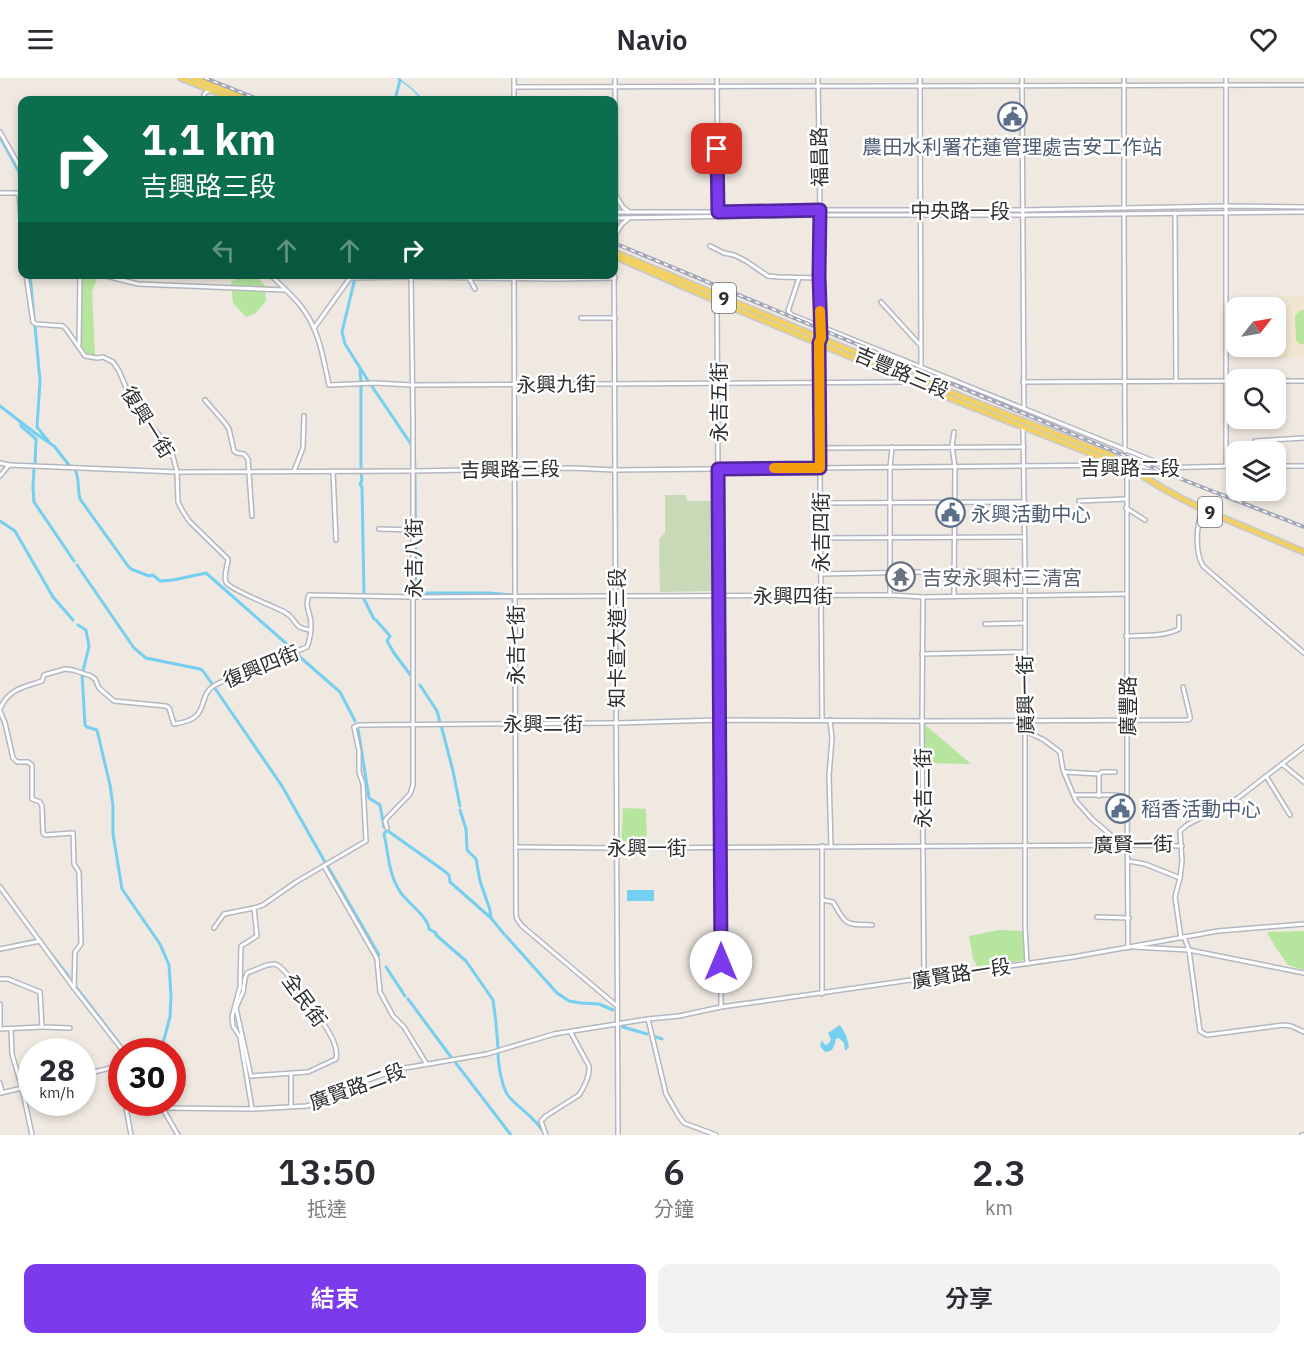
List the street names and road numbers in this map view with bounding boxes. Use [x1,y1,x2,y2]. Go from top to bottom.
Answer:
street label: 福昌路 [805,127,833,187]
street label: 中央路一段 [910,197,1010,224]
road number: 9 [712,283,736,313]
street label: 吉豐路三段 [851,340,953,404]
street label: 永吉五街 [705,362,732,442]
street label: 永興九街 [516,370,596,398]
street label: 復興一街 [115,381,181,463]
street label: 吉興路二段 [1080,454,1180,481]
street label: 吉興路三段 [460,455,560,483]
street label: 永吉四街 [807,492,834,572]
road number: 9 [1198,497,1222,527]
street label: 永吉八街 [400,518,427,598]
street label: 知卡宣大道三段 [603,568,630,708]
street label: 永興四街 [753,582,833,609]
street label: 永吉七街 [502,605,529,685]
street label: 復興四街 [219,638,303,694]
street label: 廣興一街 [1011,655,1039,735]
street label: 廣豐路 [1114,676,1141,736]
street label: 永興二街 [503,710,583,737]
street label: 永吉二街 [909,748,936,828]
street label: 廣賢一街 [1093,830,1173,858]
street label: 永興一街 [607,834,687,861]
street label: 廣賢路一段 [910,952,1012,994]
street label: 全民街 [276,968,334,1032]
street label: 廣賢路二段 [305,1056,409,1116]

